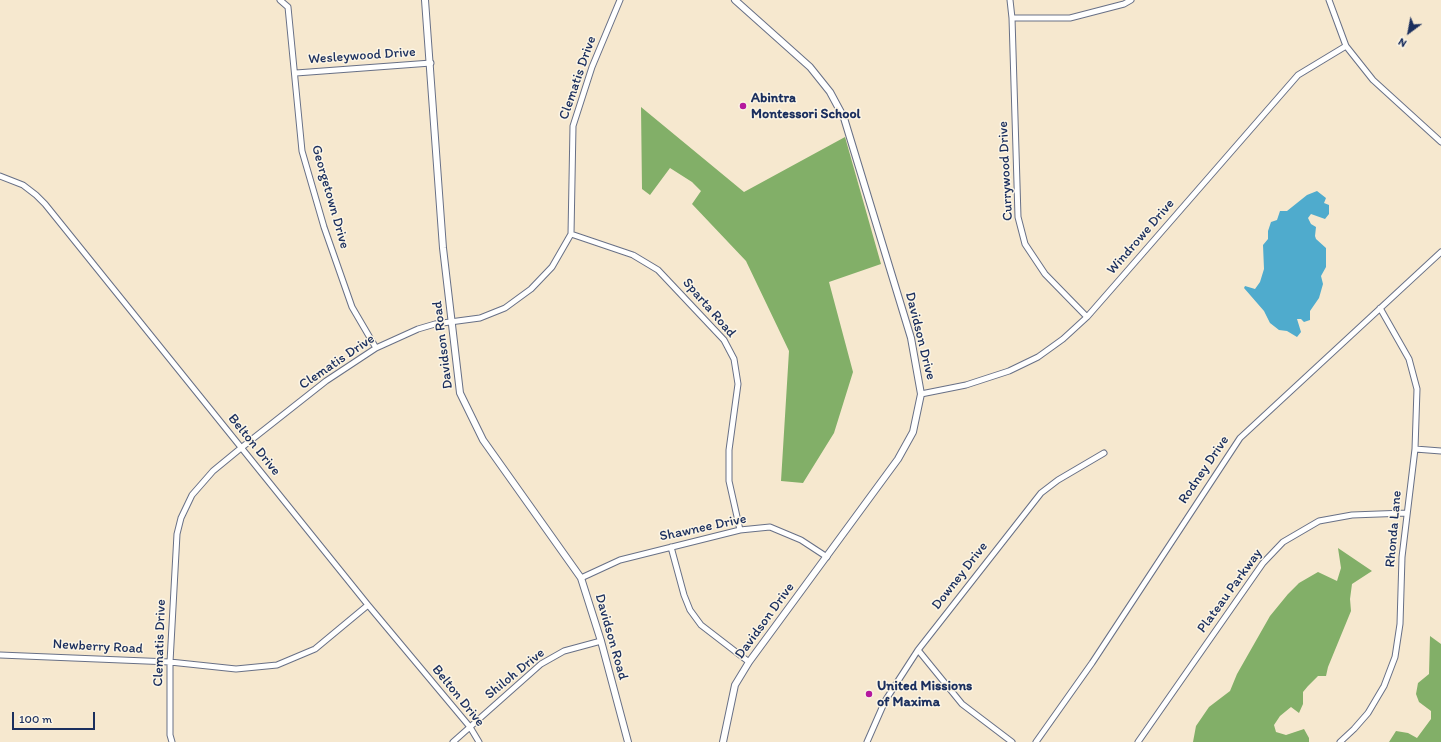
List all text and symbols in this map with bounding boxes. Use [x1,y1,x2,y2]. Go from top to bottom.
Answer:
north arrow [1389,12,1429,52]
street label: Clematis Drive [556,34,600,122]
text: N [1396,35,1409,50]
street label: Wesleywood Drive [308,44,416,68]
place label: Abintra Montessori School [751,90,860,122]
marker: Abintra Montessori School [738,101,748,111]
street label: Currywood Drive [995,121,1017,221]
street label: Georgetown Drive [307,143,353,251]
street label: Windrowe Drive [1104,196,1178,278]
street label: Sparta Road [679,275,739,341]
street label: Davidson Drive [901,290,939,382]
street label: Davidson Road [429,300,457,390]
street label: Clematis Drive [296,331,378,393]
street label: Belton Drive [224,411,284,479]
street label: Rodney Drive [1175,433,1233,507]
street label: Rhonda Lane [1382,490,1406,568]
street label: Shawnee Drive [658,511,748,545]
street label: Downey Drive [928,539,992,613]
street label: Plateau Parkway [1194,546,1266,636]
street label: Davidson Drive [732,580,798,662]
street label: Davidson Road [591,592,631,682]
street label: Clematis Drive [150,599,170,687]
street label: Newberry Road [52,636,144,658]
street label: Shiloh Drive [482,645,548,703]
street label: Belton Drive [428,662,488,730]
place label: United Missions of Maxima [877,678,972,710]
marker: United Missions of Maxima [864,689,874,699]
scale bar [14,704,97,730]
text: 100 m [19,712,52,726]

